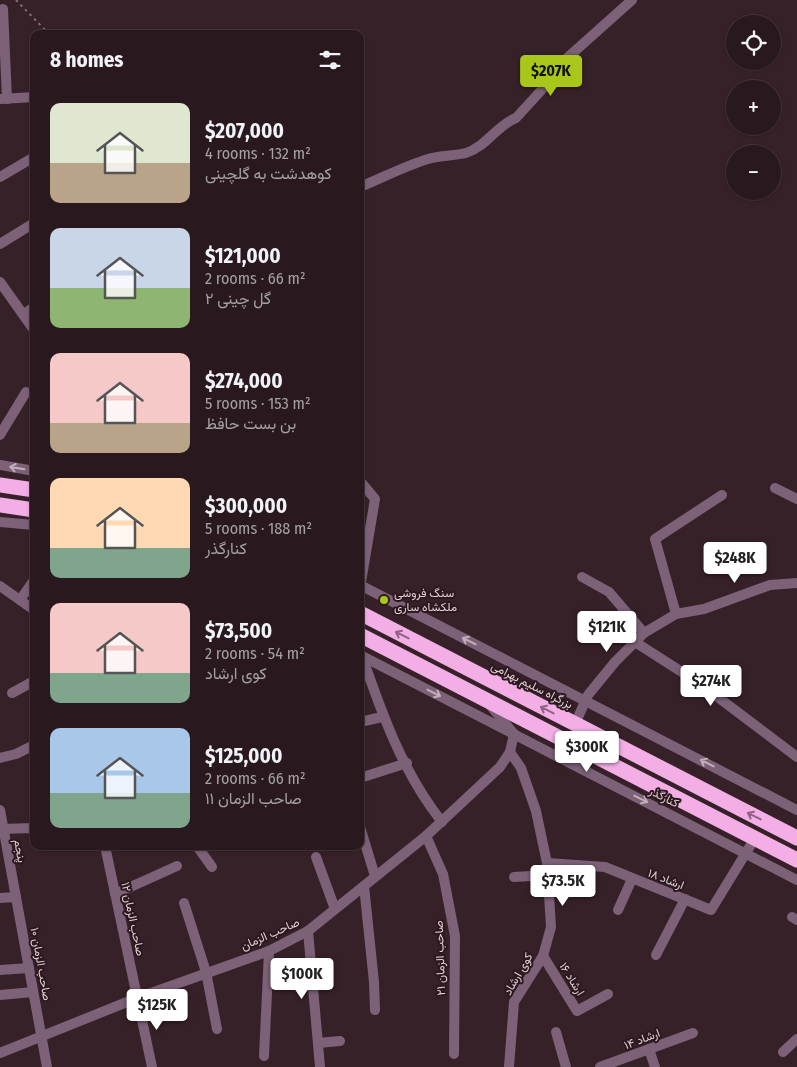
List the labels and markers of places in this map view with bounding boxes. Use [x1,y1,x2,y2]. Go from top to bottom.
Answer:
pin: $207K [516,54,586,97]
pin: $248K [700,542,770,584]
place label: سنگ فروشی ملکشاه ساری [394,586,457,615]
marker: سنگ فروشی ملکشاه ساری [378,594,390,606]
pin: $121K [572,610,642,653]
pin: $274K [676,664,746,707]
pin: $300K [552,730,622,773]
pin: $73.5K [522,864,604,907]
pin: $100K [267,958,337,1000]
pin: $125K [122,988,192,1031]

